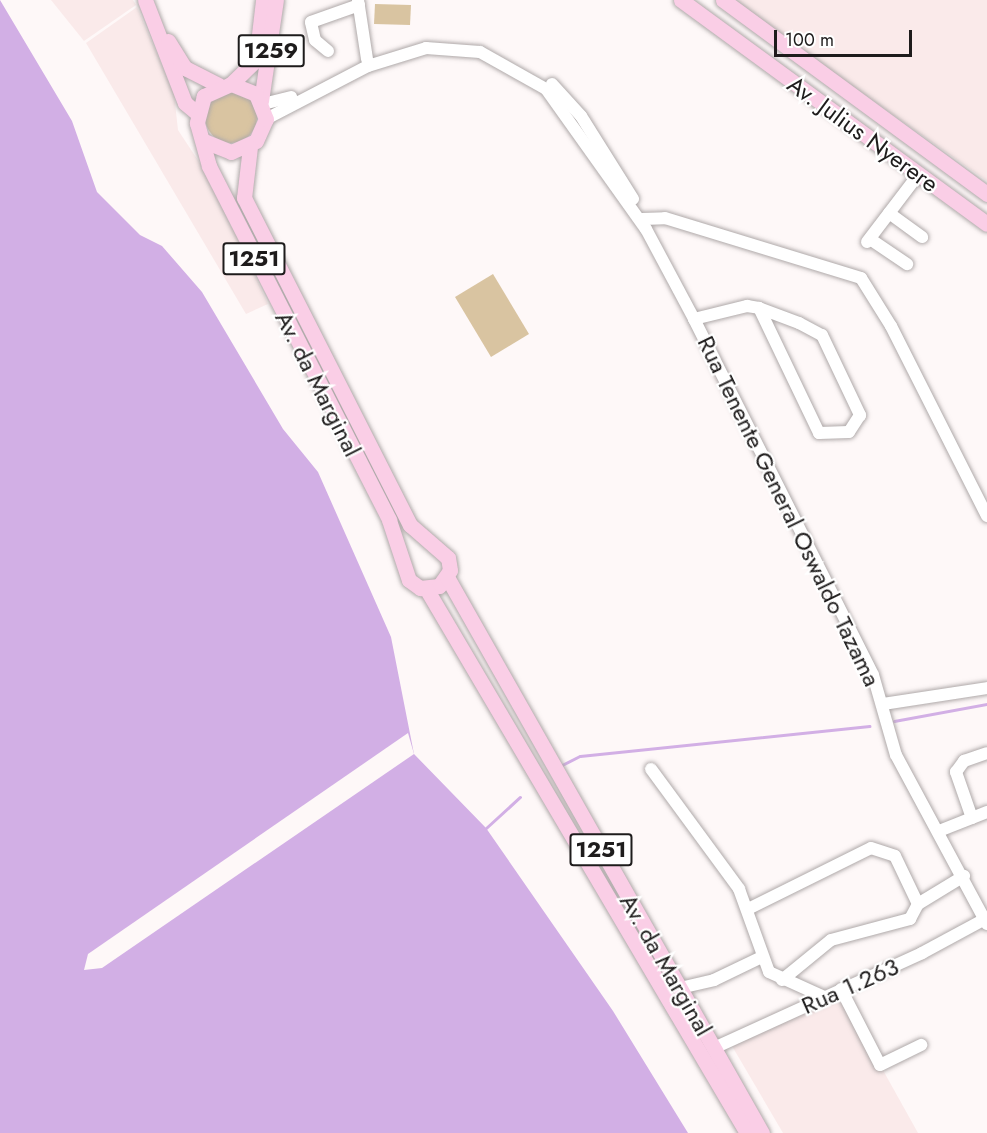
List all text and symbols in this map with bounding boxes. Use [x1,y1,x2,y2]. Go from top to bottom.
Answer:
scale bar [777,18,915,56]
text: 100 m [785,27,834,53]
road number: 1259 [236,32,306,70]
street label: Av. Julius Nyerere [782,70,944,198]
road number: 1251 [221,240,287,278]
street label: Av. da Marginal [269,307,367,461]
street label: Rua Tenente General Oswaldo Tazama [691,331,887,691]
road number: 1251 [568,831,634,869]
street label: Av. da Marginal [614,889,718,1041]
street label: Rua 1.263 [797,952,903,1020]

